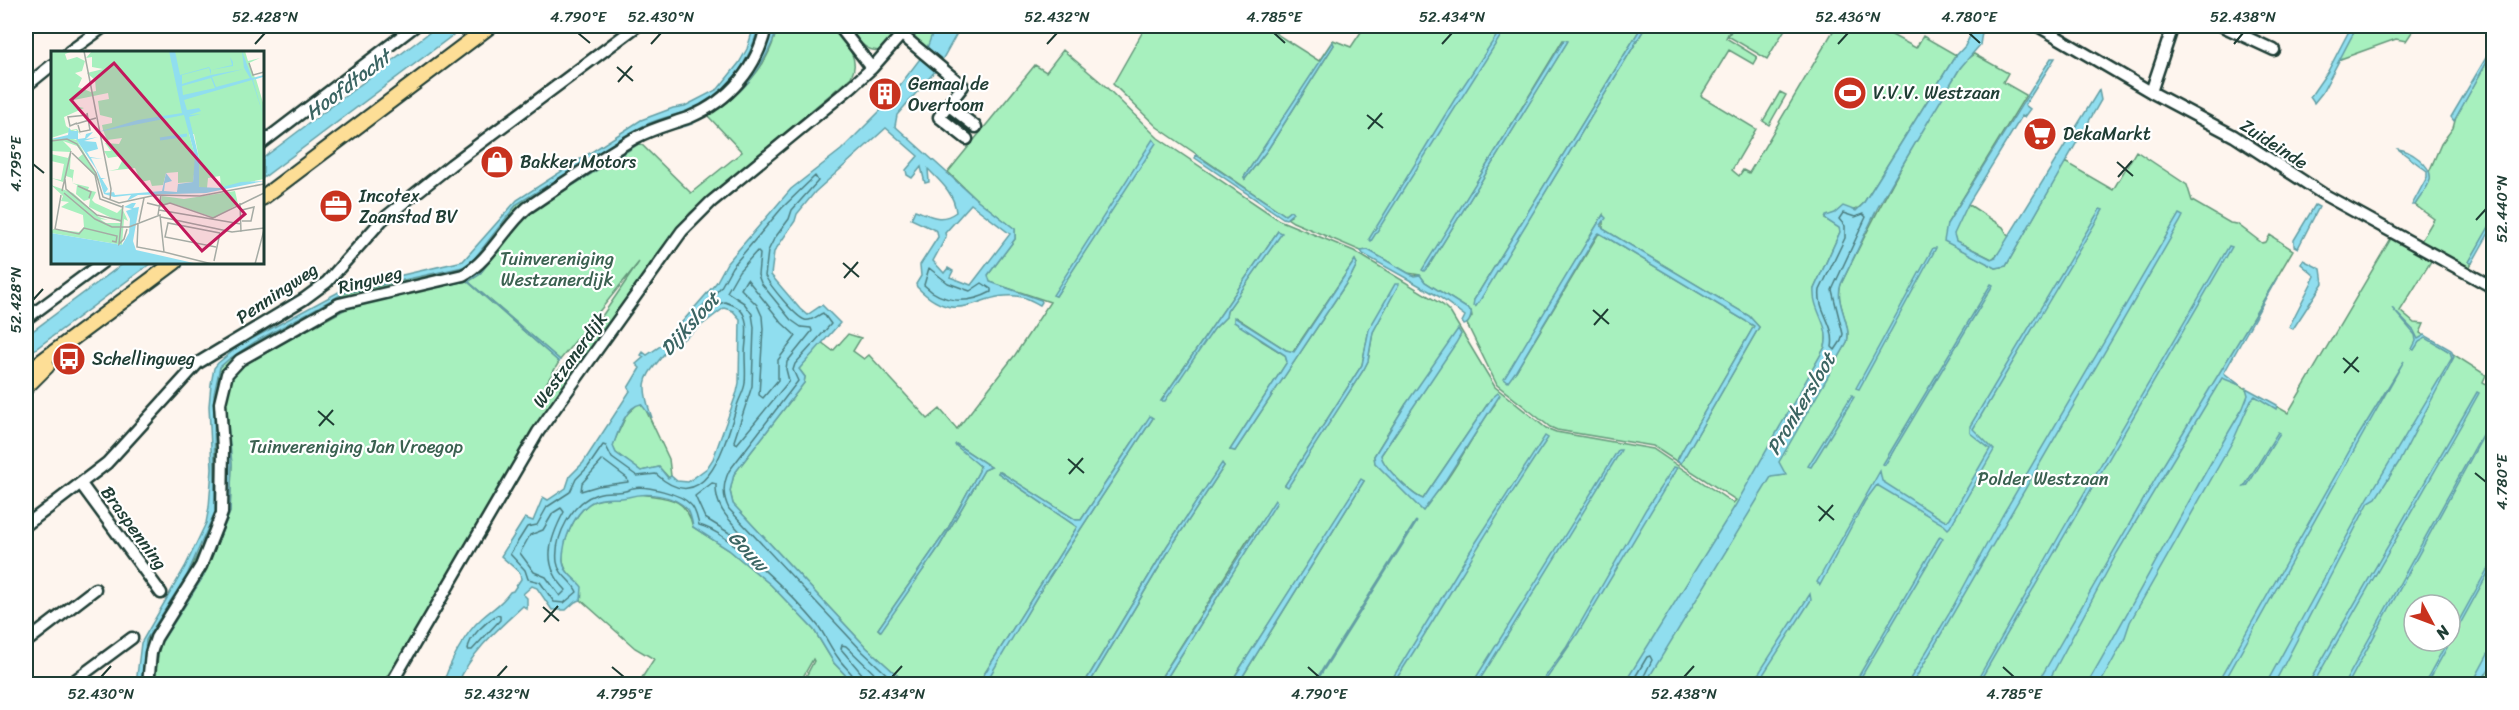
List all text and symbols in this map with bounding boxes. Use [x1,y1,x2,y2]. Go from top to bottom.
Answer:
text: 52.428°N [232,4,299,30]
text: 4.790°E [550,4,608,30]
text: 52.430°N [628,4,695,30]
text: 52.432°N [1024,4,1090,30]
text: 4.785°E [1246,4,1303,30]
text: 52.434°N [1419,4,1486,30]
text: 52.436°N [1815,4,1881,30]
text: 4.780°E [1941,4,1999,30]
text: 52.438°N [2210,4,2277,30]
water label: Hoofdtocht [297,39,401,129]
inset map [51,51,264,264]
place label: Gemaal de Overtoom [908,68,989,121]
sports icon: V.V.V. Westzaan [1832,75,1868,111]
building icon: Gemaal de Overtoom [867,76,903,112]
place label: V.V.V. Westzaan [1873,77,2000,109]
street label: Zuideinde [2233,110,2315,178]
supermarket icon: DekaMarkt [2022,116,2058,152]
place label: DekaMarkt [2063,118,2151,150]
text: 4.795°E [3,135,29,192]
shop icon: Bakker Motors [479,144,515,180]
place label: Bakker Motors [520,146,637,178]
text: 52.440°N [2489,175,2515,243]
place label: Incotex Zaanstad BV [358,180,459,233]
office icon: Incotex Zaanstad BV [318,188,354,224]
park label: Tuinvereniging Westzanerdijk [500,243,614,296]
street label: Penningweg [229,254,325,332]
street label: Ringweg [334,257,406,303]
text: 52.428°N [3,266,29,333]
water label: Dijksloot [651,282,730,364]
street label: Westzanerdijk [524,305,616,415]
bus stop icon: Schellingweg [51,341,87,377]
place label: Schellingweg [92,343,195,375]
water label: Pronkersloot [1757,344,1847,462]
park label: Tuinvereniging Jan Vroegop [249,431,464,463]
text: 4.780°E [2489,452,2515,510]
park label: Polder Westzaan [1977,463,2109,495]
street label: Braspenning [92,479,176,577]
water label: Gouw [719,522,779,583]
north arrow [2402,593,2462,653]
text: N [2428,618,2458,647]
text: 52.430°N [68,681,135,707]
text: 52.432°N [464,681,530,707]
text: 4.795°E [596,681,653,707]
text: 52.434°N [859,681,926,707]
text: 4.790°E [1291,681,1349,707]
text: 52.438°N [1651,681,1718,707]
text: 4.785°E [1986,681,2043,707]

